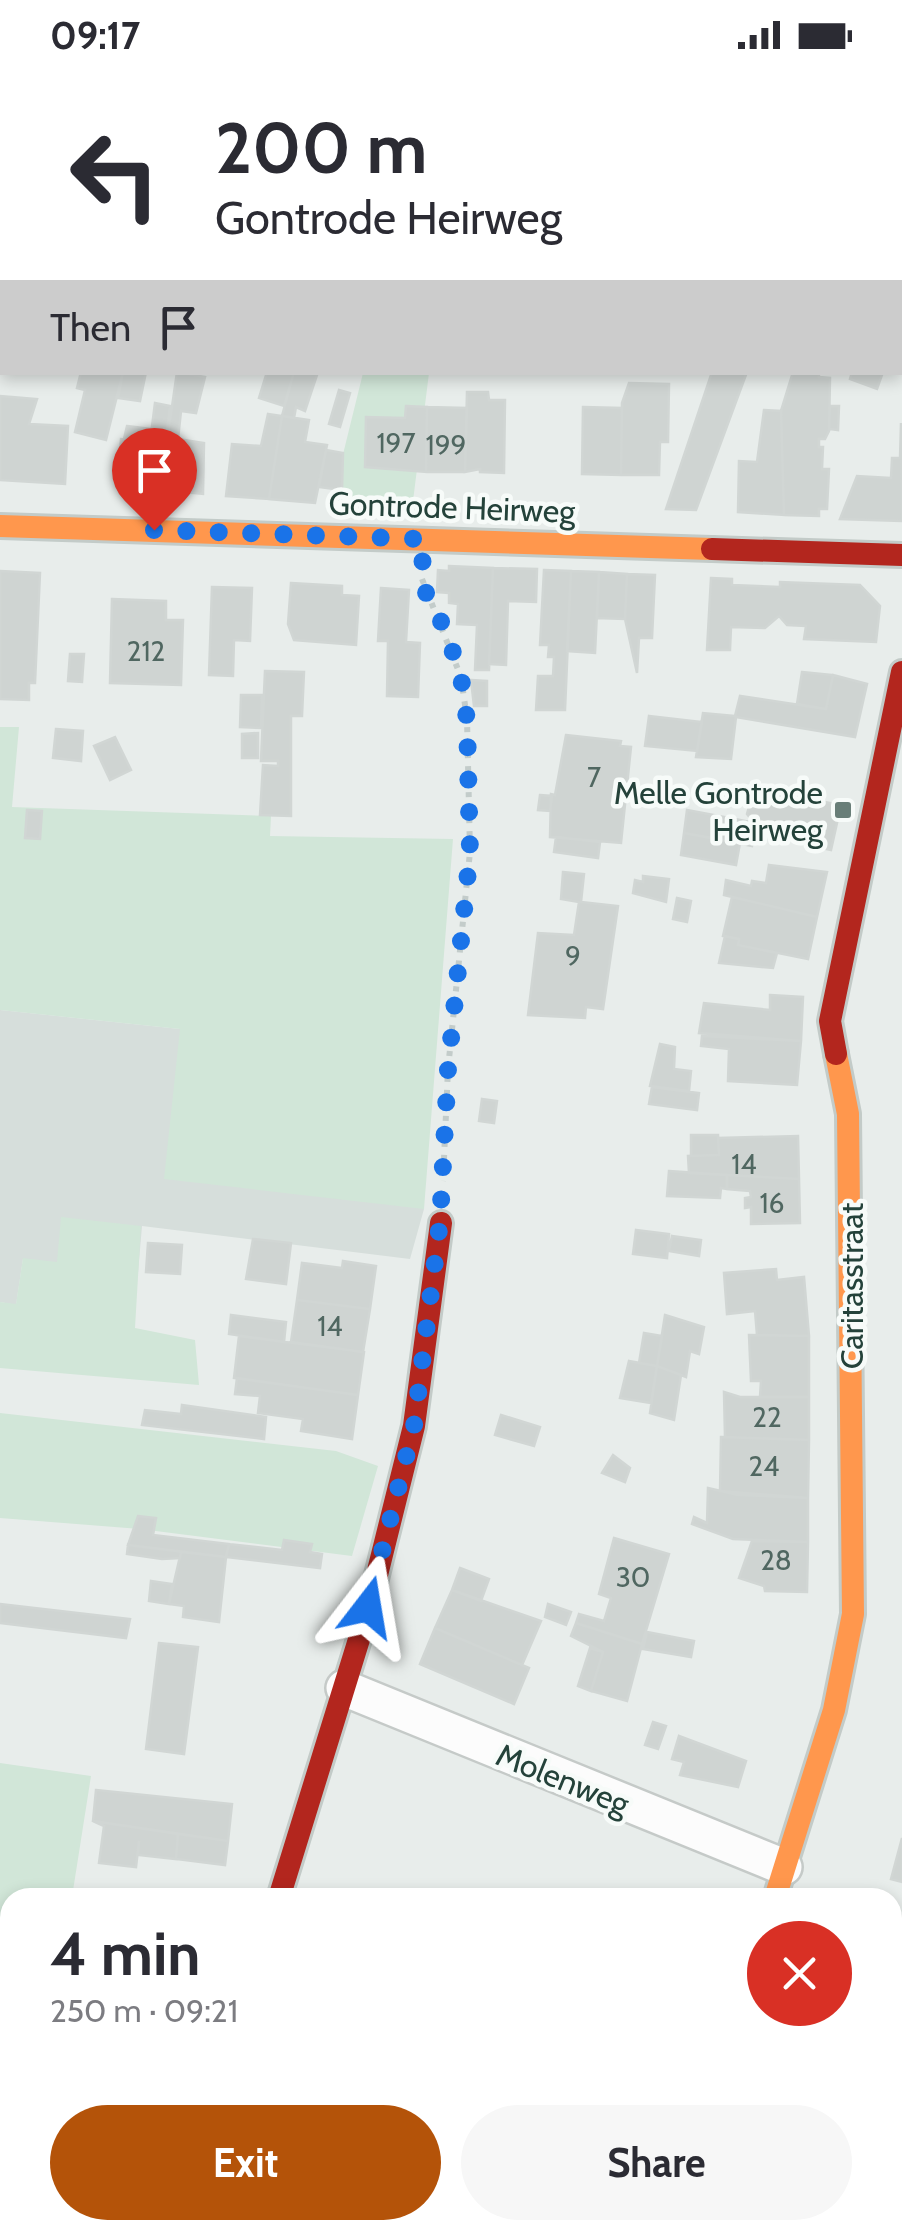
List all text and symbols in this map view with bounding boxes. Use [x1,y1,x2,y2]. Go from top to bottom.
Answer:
text: 09:17 [50,12,140,59]
text: 200 m [215,105,427,191]
icon: left [50,110,180,240]
text: Gontrode Heirweg [215,191,562,245]
icon: arrive [151,300,206,355]
text: Then [50,304,131,351]
house number: 197 [376,426,416,460]
pin [112,428,197,531]
house number: 199 [426,428,466,462]
icon: arrive [127,443,182,498]
street label: Gontrode Heirweg [328,483,577,531]
house number: 212 [127,634,165,668]
house number: 7 [587,760,601,794]
place label: Melle Gontrode Heirweg [614,773,824,849]
marker: Melle Gontrode Heirweg [832,799,854,821]
house number: 9 [565,939,581,973]
house number: 14 [731,1147,757,1181]
house number: 16 [759,1186,785,1220]
street label: Caritasstraat [832,1203,871,1369]
house number: 14 [317,1309,343,1343]
house number: 22 [752,1400,782,1434]
house number: 24 [749,1449,779,1483]
house number: 28 [760,1543,792,1577]
position arrow [316,1555,420,1659]
house number: 30 [616,1560,650,1594]
street label: Molenweg [491,1735,636,1824]
text: 4 min [50,1917,200,1990]
button: close [747,1921,852,2026]
text: 250 m · 09:21 [50,1991,238,2030]
button: Exit [50,2105,441,2220]
button: Share [461,2105,852,2220]

